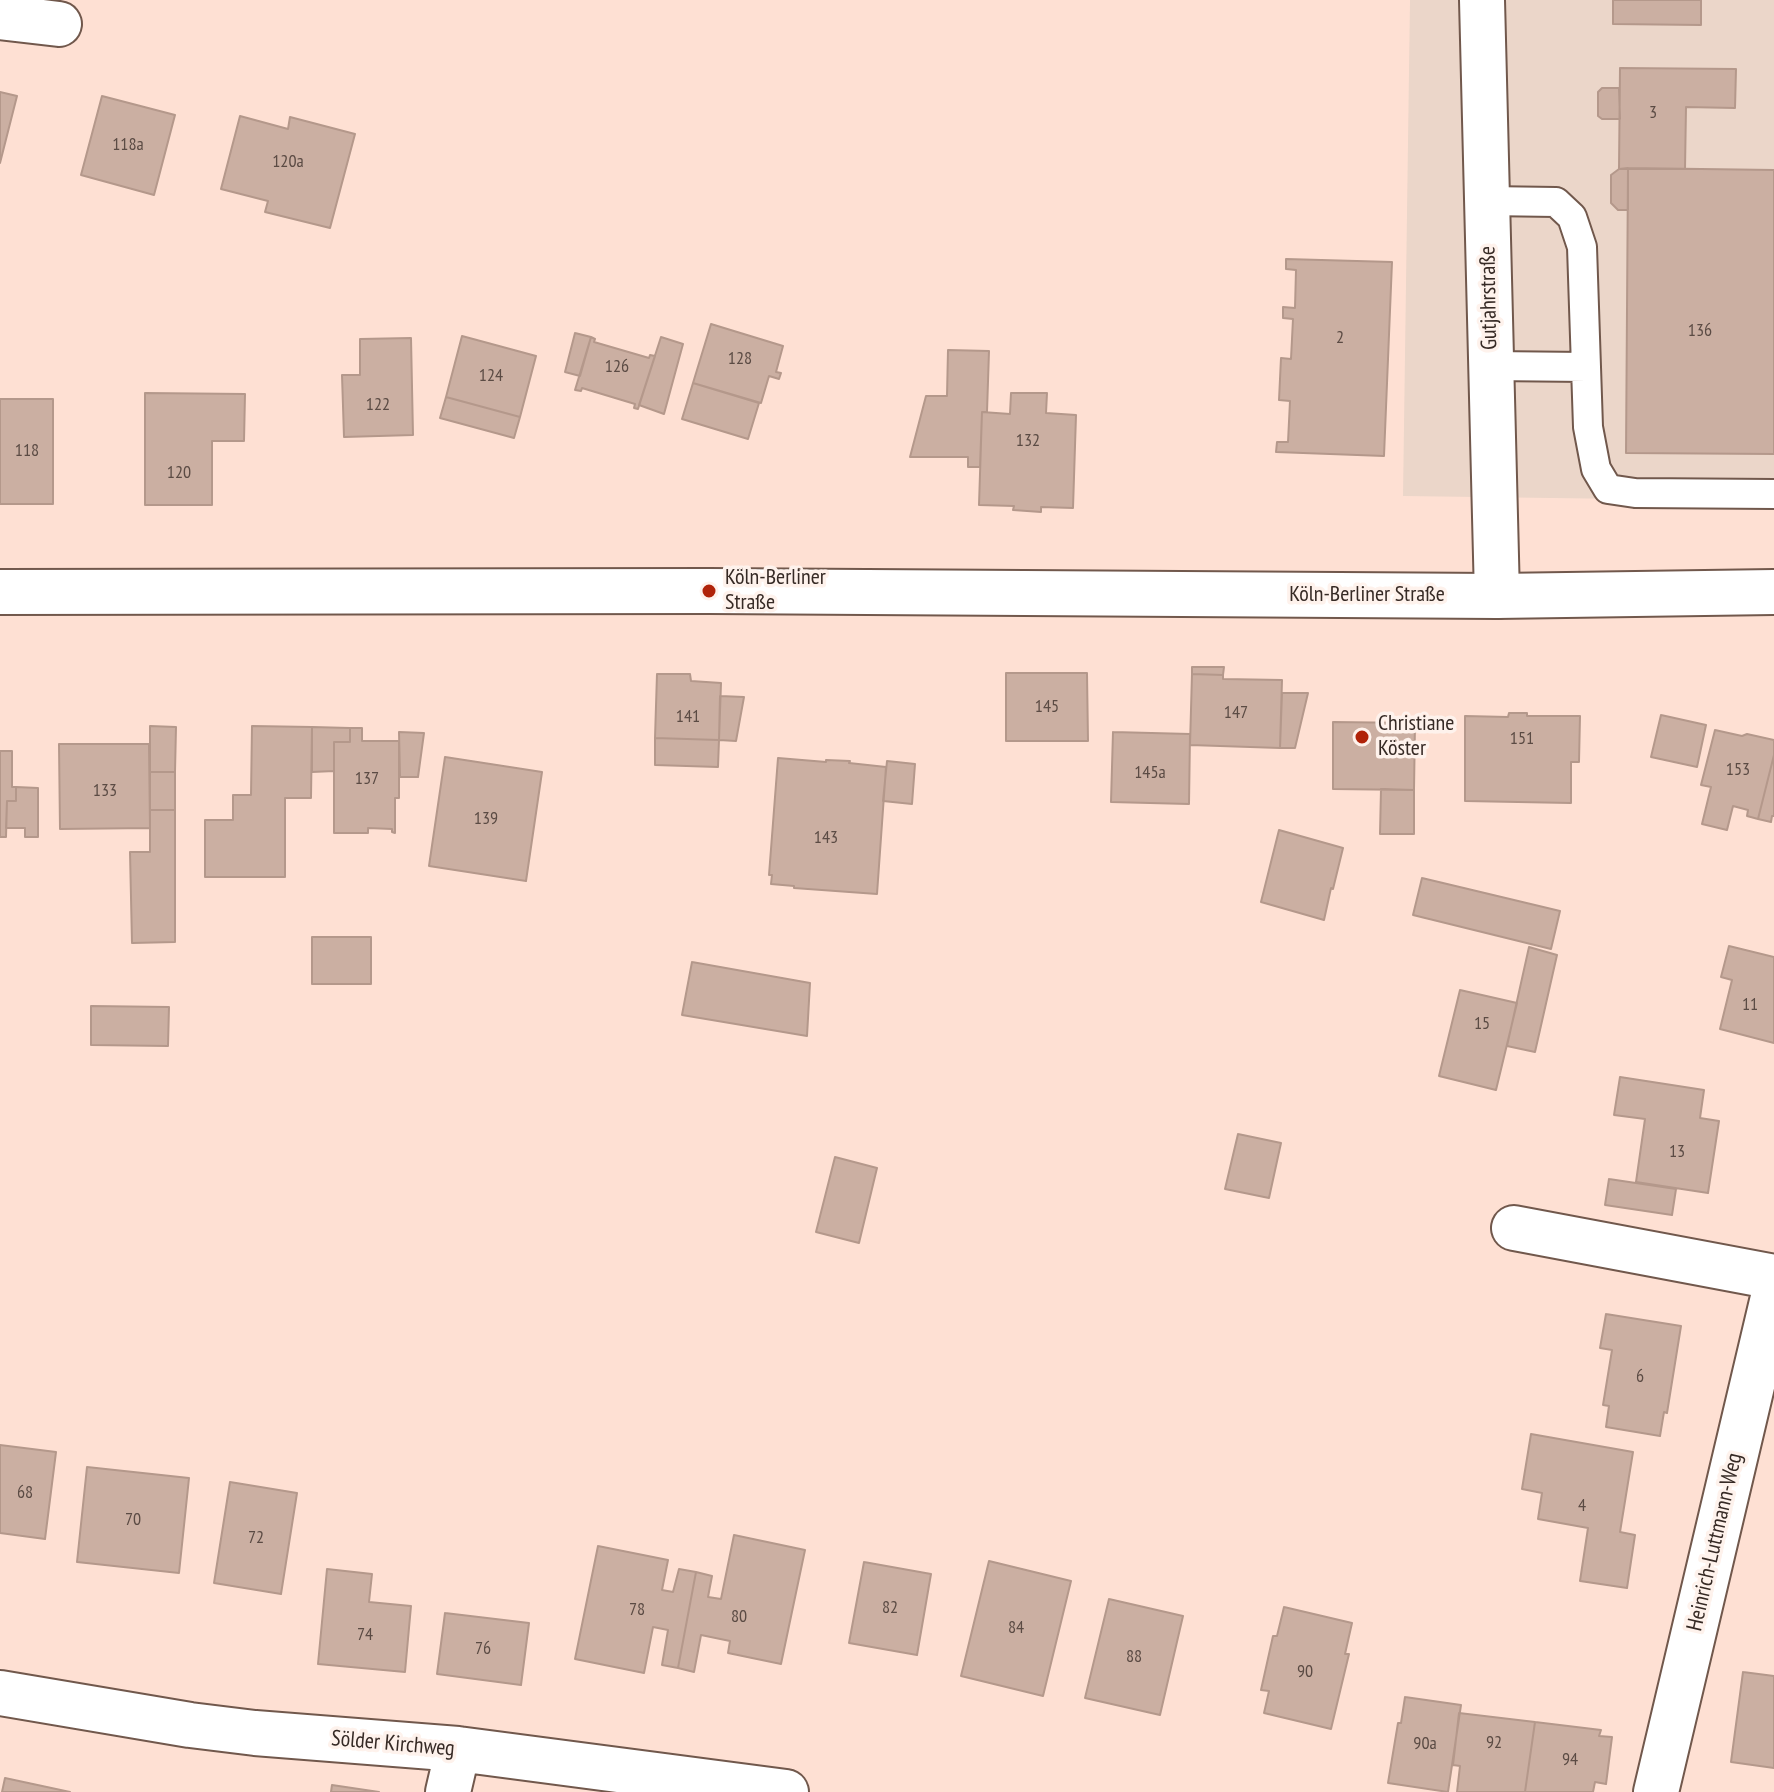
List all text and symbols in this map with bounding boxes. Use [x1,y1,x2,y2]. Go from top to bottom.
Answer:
house number: 3 [1649,102,1657,124]
house number: 118a [112,134,144,156]
house number: 120a [272,151,304,173]
street label: Gutjahrstraße [1475,246,1503,350]
house number: 136 [1688,320,1712,342]
house number: 2 [1336,327,1344,349]
house number: 128 [728,348,752,370]
house number: 126 [605,356,629,378]
house number: 124 [479,365,503,387]
house number: 122 [366,394,390,416]
house number: 132 [1016,430,1040,452]
house number: 118 [15,440,39,462]
house number: 120 [167,462,191,484]
place label: Köln-Berliner Straße [725,565,826,616]
marker: Köln-Berliner Straße [700,582,718,600]
street label: Köln-Berliner Straße [1289,582,1445,608]
house number: 145 [1035,696,1059,718]
house number: 147 [1224,702,1248,724]
house number: 141 [676,706,700,728]
place label: Christiane Köster [1378,711,1454,762]
marker: Christiane Köster [1353,728,1371,746]
house number: 151 [1510,728,1534,750]
house number: 153 [1726,759,1750,781]
house number: 145a [1134,762,1166,784]
house number: 137 [355,768,379,790]
house number: 133 [93,780,117,802]
house number: 139 [474,808,498,830]
house number: 143 [814,827,838,849]
house number: 11 [1742,994,1758,1016]
house number: 15 [1474,1013,1490,1035]
house number: 13 [1669,1141,1685,1163]
house number: 6 [1636,1366,1644,1388]
street label: Heinrich-Luttmann-Weg [1682,1451,1748,1633]
house number: 68 [17,1482,33,1504]
house number: 4 [1578,1495,1586,1517]
house number: 70 [125,1509,141,1531]
house number: 72 [248,1527,264,1549]
house number: 82 [882,1597,898,1619]
house number: 78 [629,1599,645,1621]
house number: 80 [731,1606,747,1628]
house number: 84 [1008,1617,1024,1639]
house number: 74 [357,1624,373,1646]
house number: 76 [475,1638,491,1660]
house number: 88 [1126,1646,1142,1668]
house number: 90 [1297,1661,1313,1683]
street label: Sölder Kirchweg [330,1725,456,1763]
house number: 92 [1486,1732,1502,1754]
house number: 90a [1413,1733,1437,1755]
house number: 94 [1562,1749,1578,1771]

